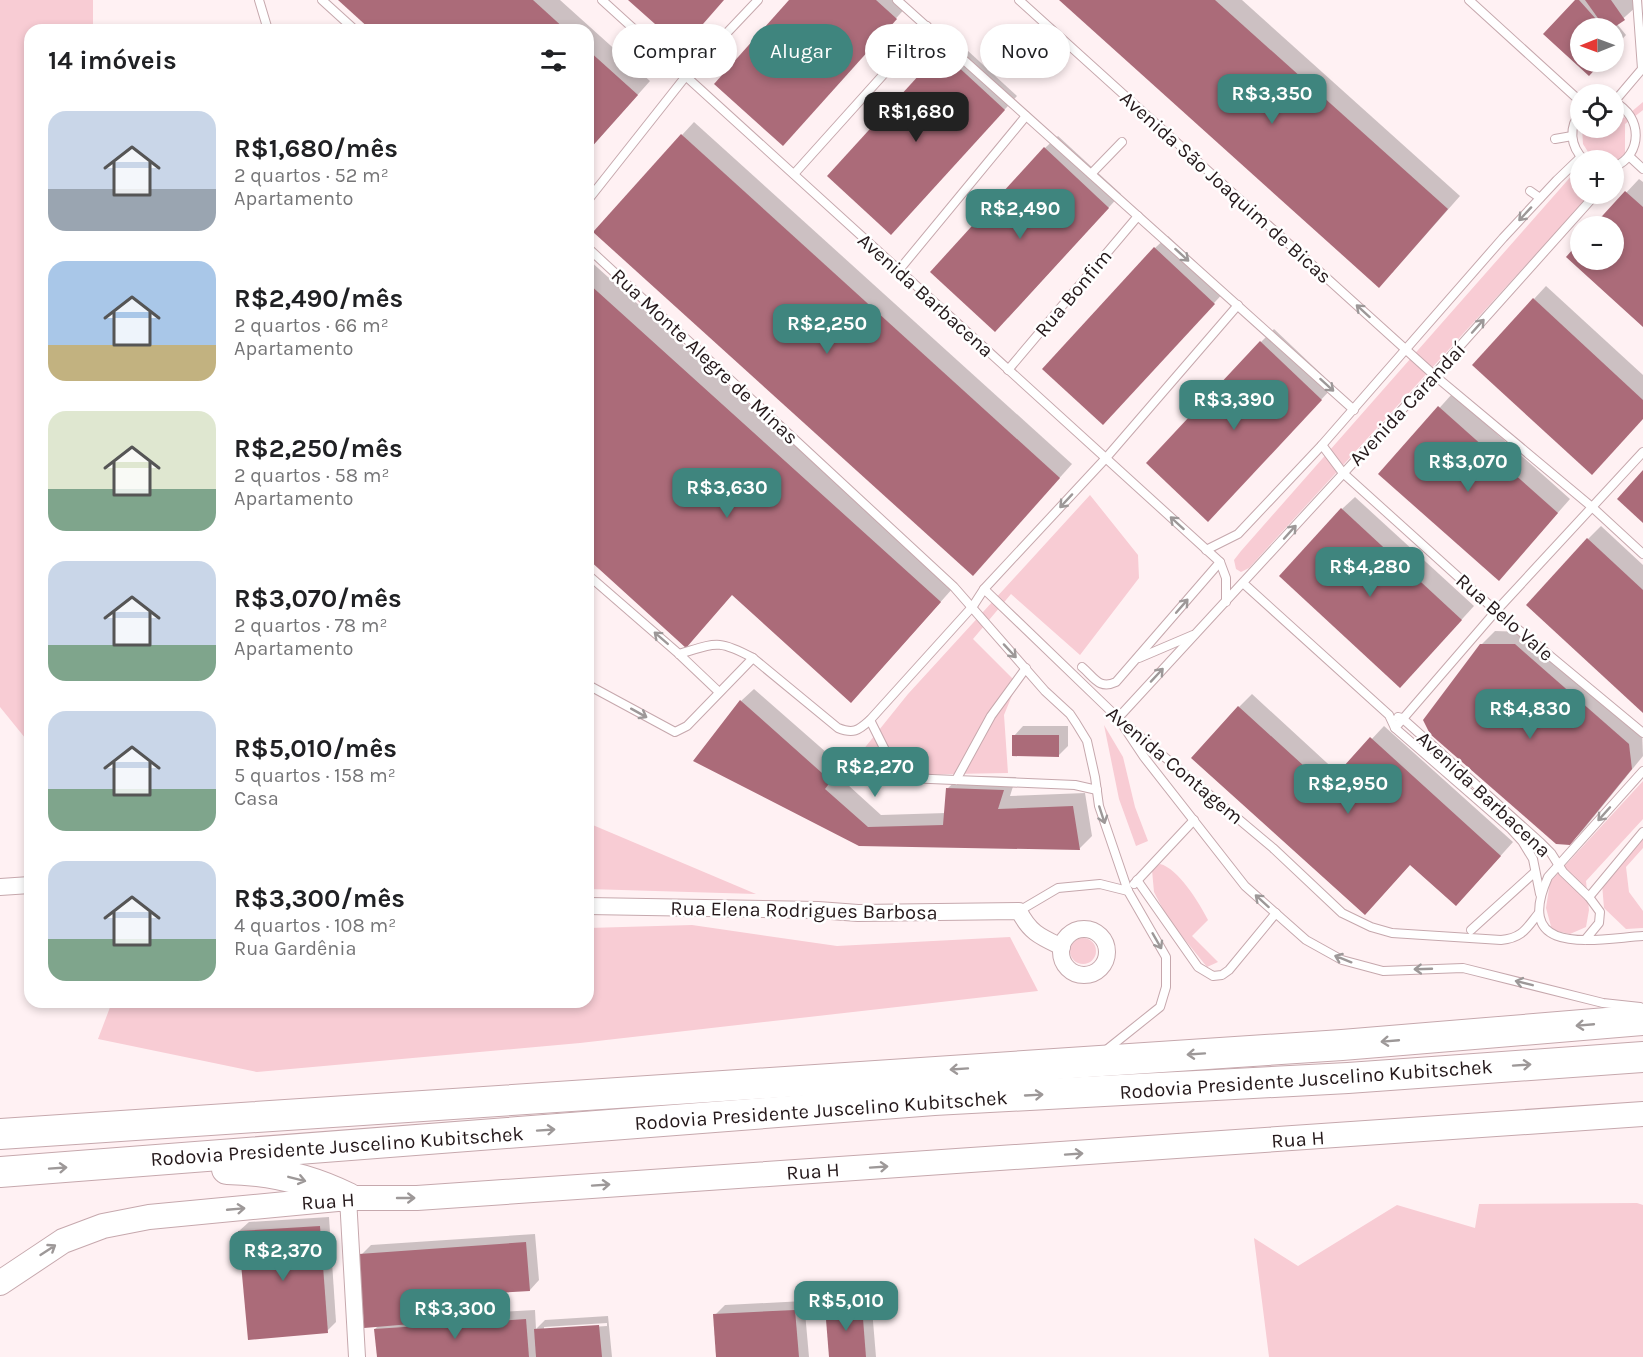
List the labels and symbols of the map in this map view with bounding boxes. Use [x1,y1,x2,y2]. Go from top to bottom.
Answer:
north arrow [1570,18,1624,72]
pin: R$3,350 [1217,74,1327,125]
street label: Avenida São Joaquim de Bicas [1115,86,1336,288]
pin: R$1,680 [861,92,971,143]
pin: R$2,490 [965,189,1075,240]
one-way arrow [1518,206,1532,221]
street label: Avenida Barbacena [853,229,998,362]
street label: Rua Bonfim [1030,245,1117,342]
one-way arrow [1174,248,1189,262]
street label: Rua Monte Alegre de Minas [607,264,803,449]
pin: R$2,250 [772,304,882,355]
one-way arrow [1356,304,1371,318]
one-way arrow [1471,319,1485,334]
street label: Avenida Carandaí [1345,338,1470,470]
one-way arrow [1319,378,1334,392]
pin: R$3,390 [1179,380,1289,431]
pin: R$3,070 [1413,442,1523,493]
pin: R$3,630 [672,468,782,519]
one-way arrow [1059,493,1073,508]
one-way arrow [1170,516,1185,530]
one-way arrow [1283,525,1297,540]
pin: R$4,280 [1315,547,1425,598]
street label: Rua Belo Vale [1451,569,1558,666]
one-way arrow [1175,599,1189,614]
one-way arrow [654,631,669,645]
one-way arrow [1003,643,1018,658]
one-way arrow [1150,668,1165,683]
pin: R$4,830 [1475,689,1585,740]
street label: Avenida Contagem [1102,702,1248,829]
one-way arrow [630,708,648,719]
street label: Avenida Barbacena [1412,727,1555,862]
pin: R$2,270 [820,747,930,798]
pin: R$2,950 [1293,764,1403,815]
one-way arrow [1097,805,1108,824]
one-way arrow [1597,806,1611,821]
one-way arrow [1255,894,1270,908]
street label: Rua Elena Rodrigues Barbosa [670,897,938,924]
one-way arrow [1152,932,1163,950]
one-way arrow [1334,953,1352,964]
one-way arrow [1413,964,1433,975]
one-way arrow [1515,977,1534,989]
one-way arrow [1575,1019,1595,1030]
one-way arrow [1381,1035,1401,1046]
one-way arrow [1186,1049,1206,1060]
street label: Rodovia Presidente Juscelino Kubitschek [1119,1055,1493,1104]
one-way arrow [1511,1060,1531,1071]
one-way arrow [950,1064,970,1075]
street label: Rodovia Presidente Juscelino Kubitschek [634,1086,1008,1135]
one-way arrow [1023,1089,1043,1100]
street label: Rodovia Presidente Juscelino Kubitschek [150,1122,524,1171]
one-way arrow [535,1124,555,1135]
street label: Rua H [1271,1126,1326,1153]
one-way arrow [1063,1148,1083,1159]
street label: Rua H [786,1158,841,1185]
one-way arrow [869,1161,889,1172]
one-way arrow [48,1162,68,1173]
one-way arrow [287,1173,306,1185]
one-way arrow [590,1180,610,1191]
street label: Rua H [301,1188,356,1215]
one-way arrow [396,1192,416,1204]
one-way arrow [226,1203,246,1214]
pin: R$2,370 [228,1231,338,1282]
one-way arrow [39,1244,56,1256]
pin: R$5,010 [791,1281,901,1332]
pin: R$3,300 [400,1289,510,1340]

